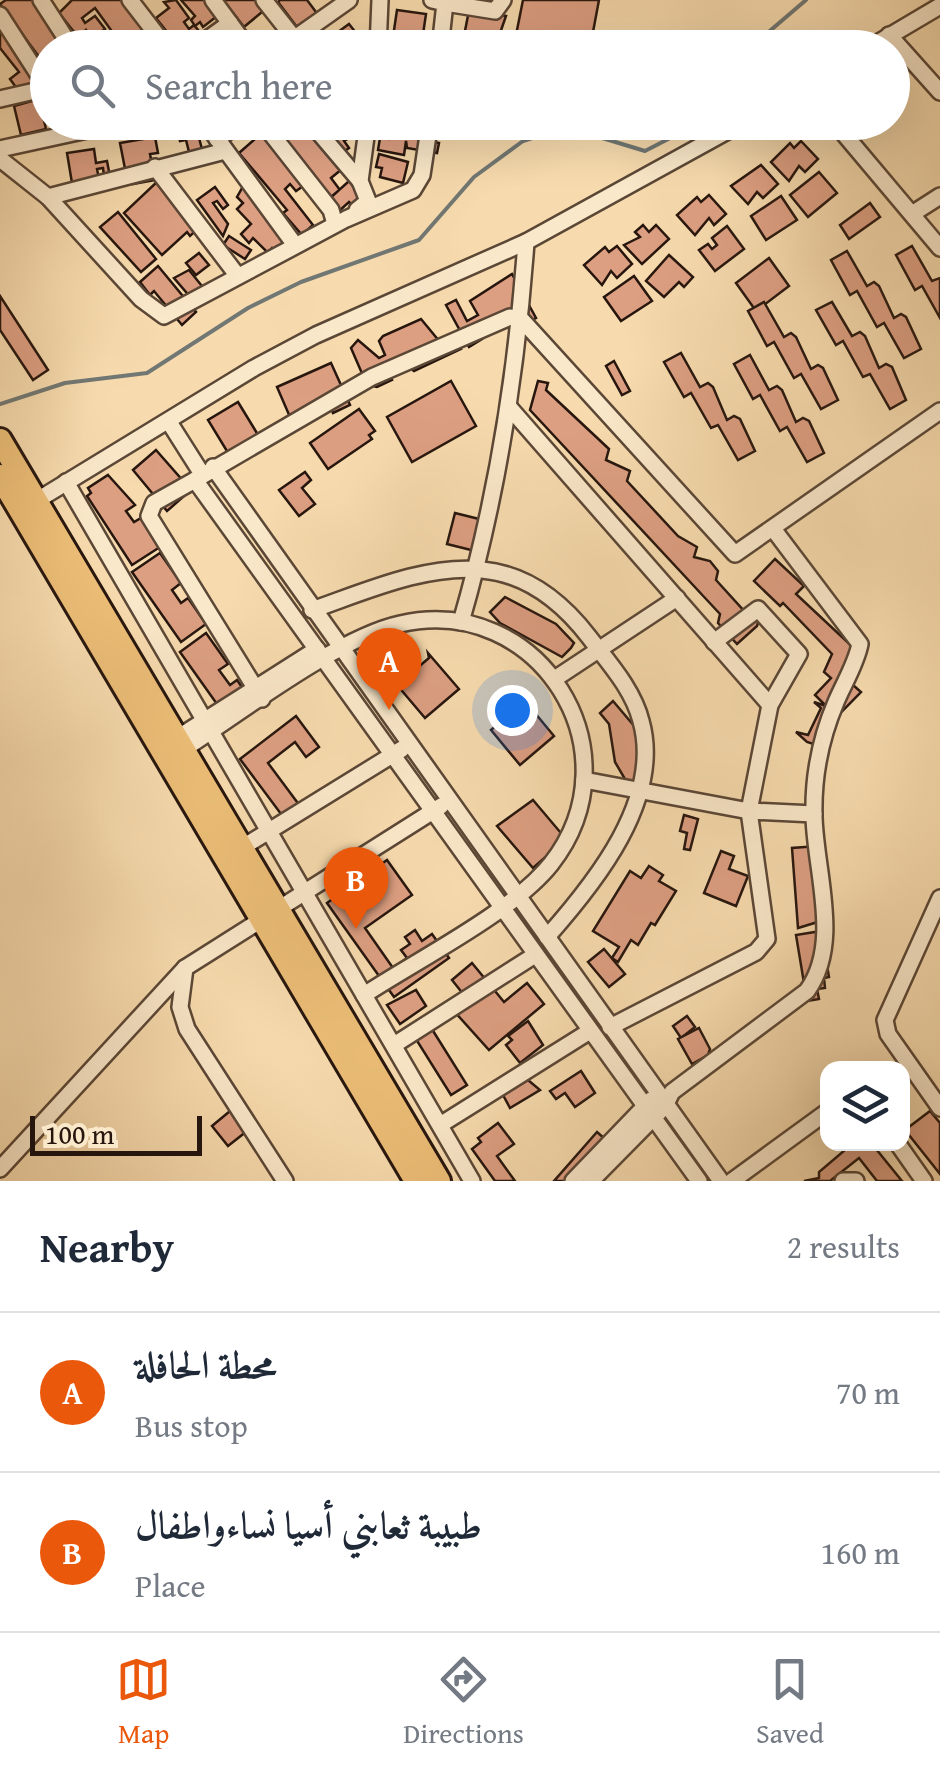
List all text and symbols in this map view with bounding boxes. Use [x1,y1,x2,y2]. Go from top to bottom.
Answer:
search box [30,30,910,140]
text: Search here [145,57,333,113]
icon: search [65,58,120,113]
pin: A [356,628,422,710]
your location [487,685,538,736]
pin: B [324,846,388,929]
map controls [820,1061,910,1151]
button: layers [820,1061,910,1151]
scale bar [30,1111,202,1156]
text: 100 m [45,1113,114,1154]
text: Nearby [40,1216,174,1277]
text: 2 results [787,1223,900,1270]
text: محطة الحافلة [135,1336,276,1392]
text: A [62,1369,83,1416]
text: 70 m [836,1369,900,1416]
text: Bus stop [135,1402,248,1449]
text: طبيبة ثعابني أسيا نساءواطفال [135,1496,482,1552]
text: B [63,1529,82,1576]
text: 160 m [821,1529,900,1576]
text: Place [135,1562,206,1609]
tab: Map [116,1652,171,1753]
tab: Directions [403,1652,524,1753]
tab: Saved [756,1652,824,1753]

